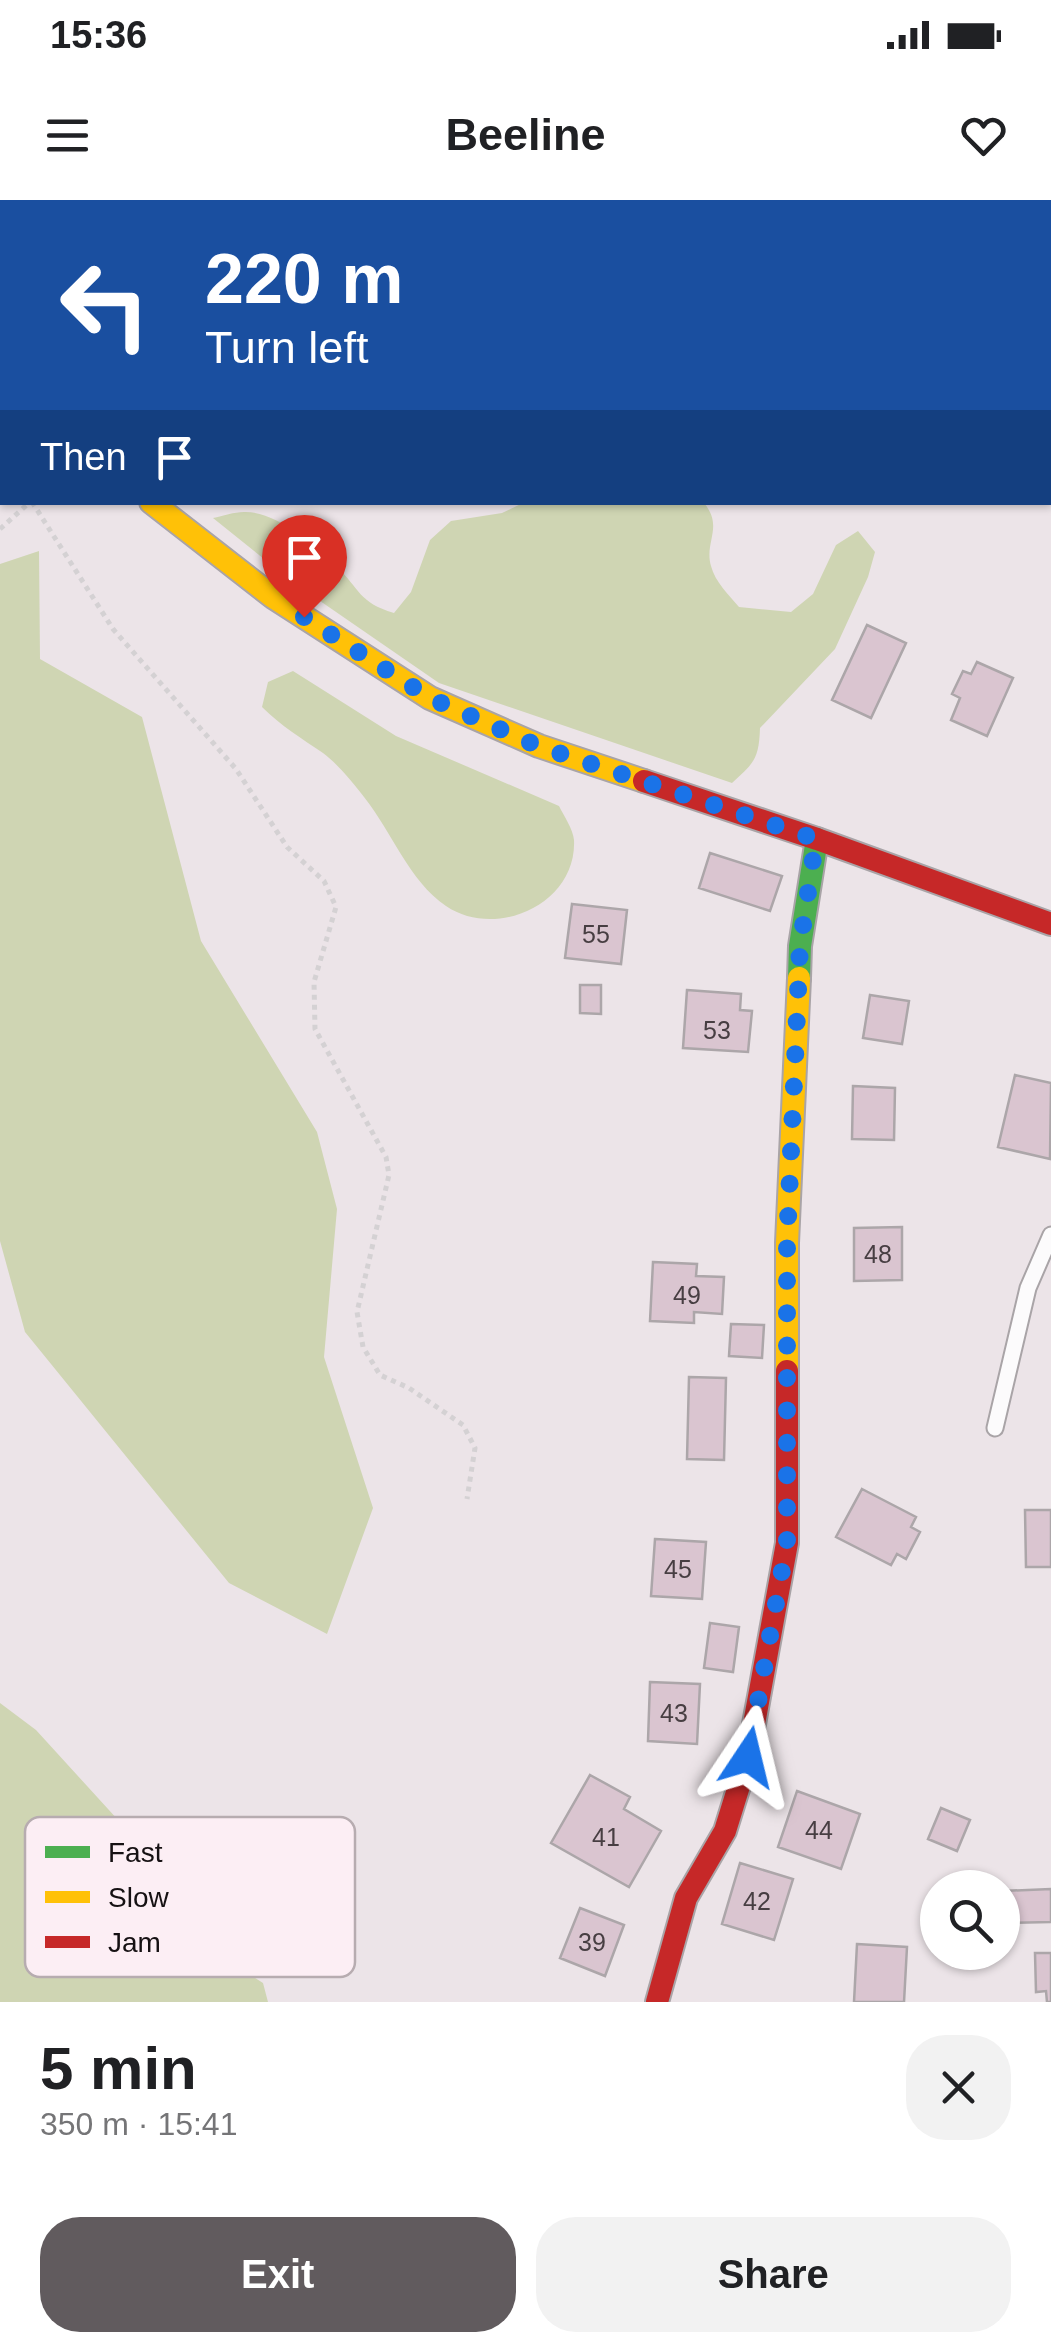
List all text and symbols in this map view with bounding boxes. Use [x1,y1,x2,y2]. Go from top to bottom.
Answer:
text: 15:36 [50,14,147,56]
icon: menu [40,108,95,163]
icon: heart [956,108,1011,163]
text: Beeline [445,109,606,160]
icon: left [40,240,170,370]
text: 220 m [205,240,403,318]
text: Turn left [205,322,368,373]
icon: arrive [147,430,202,485]
text: Then [40,436,127,478]
pin [262,515,347,618]
icon: arrive [277,530,332,585]
house number: 55 [582,920,610,948]
house number: 53 [703,1016,731,1044]
house number: 48 [864,1240,892,1268]
house number: 49 [673,1281,701,1309]
house number: 45 [664,1555,692,1583]
house number: 43 [660,1699,688,1727]
position arrow [696,1705,800,1809]
house number: 44 [805,1816,833,1844]
legend [25,1817,355,1977]
house number: 41 [592,1823,620,1851]
text: Fast [108,1837,163,1868]
map controls [920,1870,1020,1970]
button: search [920,1870,1020,1970]
text: Slow [108,1882,169,1913]
house number: 42 [743,1887,771,1915]
text: Jam [108,1927,161,1958]
house number: 39 [578,1928,606,1956]
text: 5 min [40,2035,197,2102]
button: close [906,2035,1011,2140]
text: 350 m · 15:41 [40,2106,237,2142]
button: Exit [40,2217,516,2332]
button: Share [536,2217,1011,2332]

